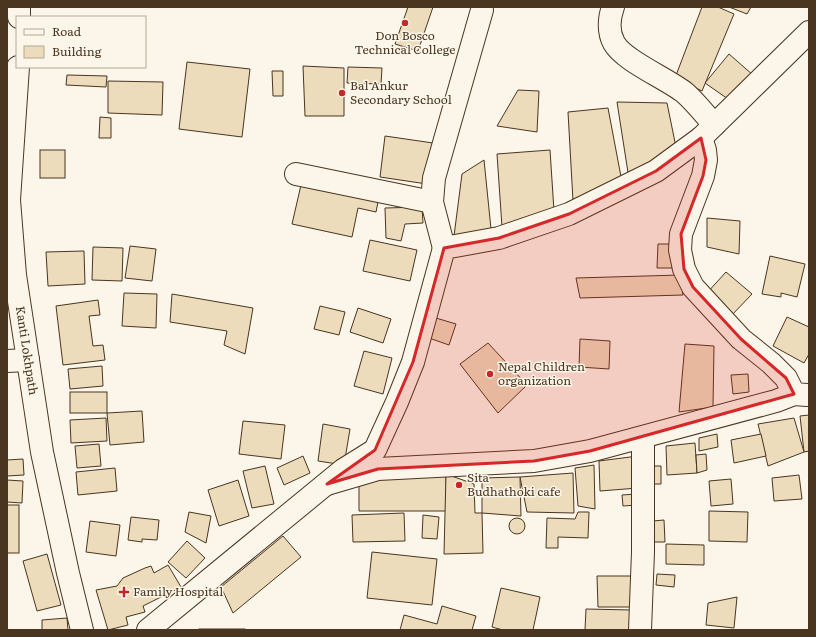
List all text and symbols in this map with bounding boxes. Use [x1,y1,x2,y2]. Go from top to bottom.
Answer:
legend [16,16,146,68]
marker: Don Bosco Technical College [400,18,410,28]
text: Road [52,22,82,40]
place label: Don Bosco Technical College [355,26,455,58]
text: Building [52,42,102,60]
place label: Bal Ankur Secondary School [350,76,452,108]
marker: Bal Ankur Secondary School [337,88,347,98]
street label: Kanti Lokhpath [12,305,43,396]
place label: Nepal Children organization [498,357,585,389]
marker: Nepal Children organization [485,369,495,379]
place label: Sita Budhathoki cafe [467,468,560,500]
marker: Sita Budhathoki cafe [454,480,464,490]
place label: Family Hospital [133,582,223,600]
marker: Family Hospital [118,586,130,598]

